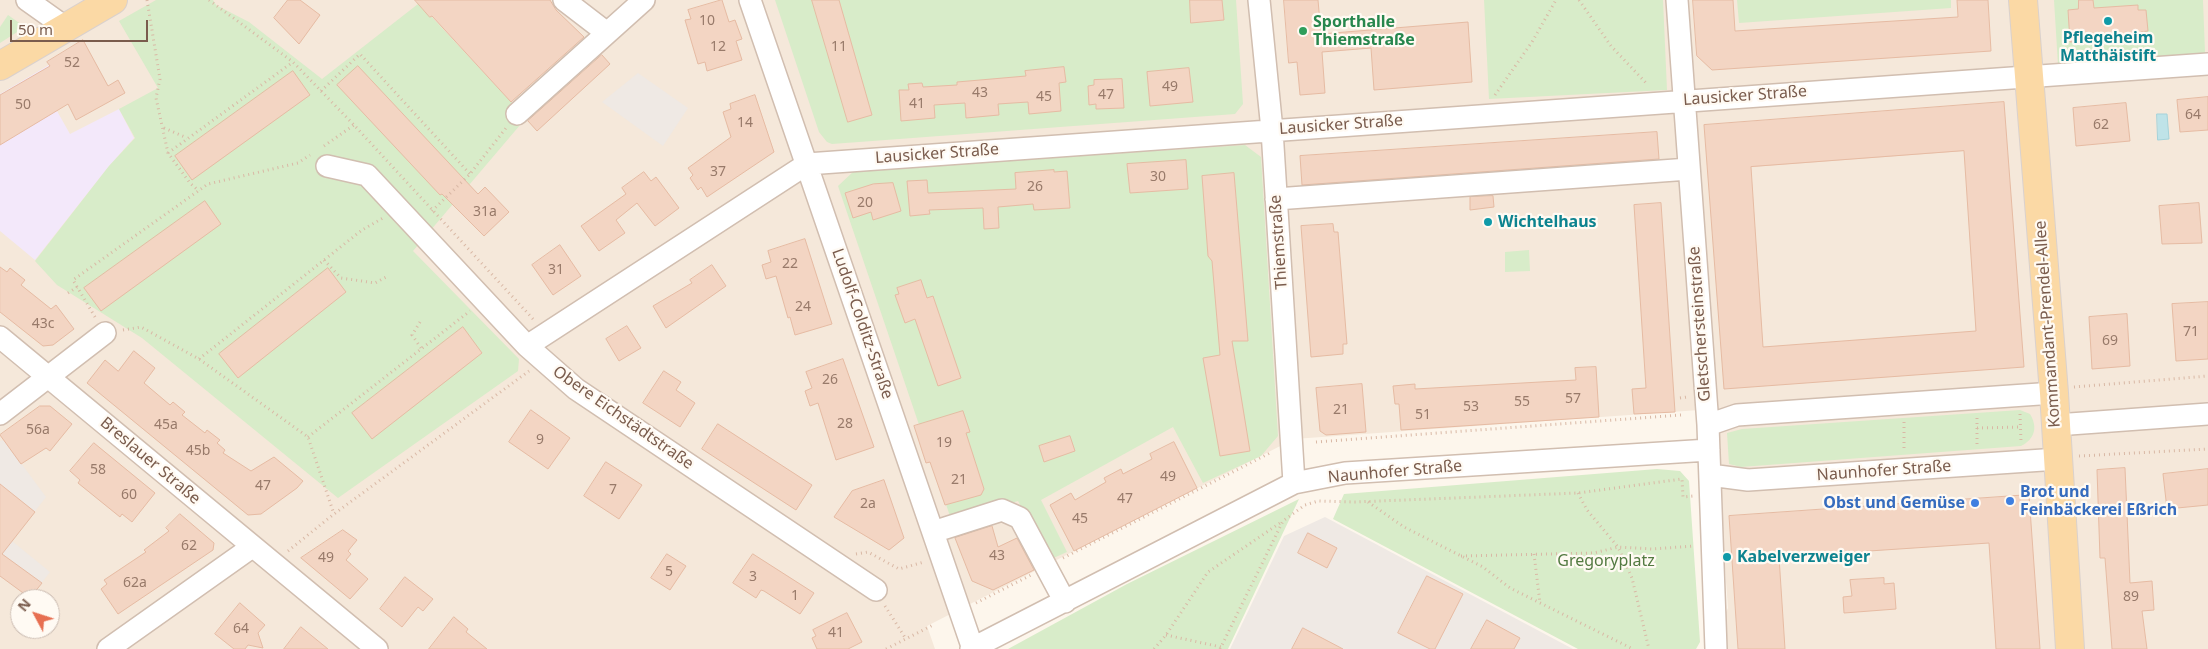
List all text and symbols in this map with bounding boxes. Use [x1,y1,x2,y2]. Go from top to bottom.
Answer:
scale bar [12,10,150,42]
place label: Sporthalle Thiemstraße [1313,12,1415,50]
house number: 10 [699,13,715,29]
marker: Pflegeheim Matthäistift [2102,15,2114,27]
text: 50 m [18,19,53,39]
marker: Sporthalle Thiemstraße [1297,25,1309,37]
place label: Pflegeheim Matthäistift [2060,28,2156,66]
house number: 12 [710,39,726,55]
house number: 11 [831,39,847,55]
house number: 52 [64,55,80,71]
house number: 49 [1162,79,1178,95]
street label: Lausicker Straße [1682,82,1808,110]
house number: 43 [972,85,988,101]
house number: 47 [1098,87,1114,103]
house number: 45 [1036,89,1052,105]
house number: 41 [909,96,925,112]
house number: 50 [15,97,31,113]
house number: 64 [2185,107,2201,123]
street label: Lausicker Straße [1278,111,1404,139]
house number: 14 [737,115,753,131]
house number: 62 [2093,117,2109,133]
street label: Lausicker Straße [874,140,1000,168]
house number: 37 [710,164,726,180]
house number: 30 [1150,169,1166,185]
house number: 26 [1027,179,1043,195]
street label: Thiemstraße [1266,194,1292,290]
house number: 20 [857,195,873,211]
house number: 31a [473,204,497,220]
place label: Wichtelhaus [1498,212,1597,232]
marker: Wichtelhaus [1482,216,1494,228]
street label: Kommandant-Prendel-Allee [2031,220,2065,428]
street label: Ludolf-Colditz-Straße [827,246,897,402]
street label: Gletschersteinstraße [1685,246,1715,402]
house number: 22 [782,256,798,272]
house number: 31 [548,262,564,278]
house number: 24 [795,299,811,315]
house number: 43c [32,316,54,332]
house number: 71 [2183,324,2199,340]
house number: 69 [2102,333,2118,349]
street label: Obere Eichstädtstraße [549,362,697,474]
house number: 26 [822,372,838,388]
house number: 57 [1565,391,1581,407]
house number: 55 [1514,394,1530,410]
house number: 53 [1463,399,1479,415]
house number: 21 [1333,402,1349,418]
house number: 51 [1415,407,1431,423]
street label: Breslauer Straße [96,413,204,509]
house number: 28 [837,416,853,432]
house number: 45a [154,417,178,433]
house number: 56a [26,422,50,438]
house number: 9 [536,432,544,448]
house number: 19 [936,435,952,451]
house number: 45b [186,443,210,459]
street label: Naunhofer Straße [1327,457,1463,487]
street label: Naunhofer Straße [1816,457,1952,485]
house number: 58 [90,462,106,478]
house number: 49 [1160,469,1176,485]
house number: 21 [951,472,967,488]
house number: 47 [255,478,271,494]
house number: 7 [609,482,617,498]
place label: Brot und Feinbäckerei Eßrich [2020,482,2177,520]
house number: 60 [121,487,137,503]
house number: 47 [1117,491,1133,507]
place label: Obst und Gemüse [1823,493,1965,513]
marker: Brot und Feinbäckerei Eßrich [2004,495,2016,507]
house number: 2a [860,496,876,512]
marker: Obst und Gemüse [1969,497,1981,509]
house number: 45 [1072,511,1088,527]
house number: 62 [181,538,197,554]
place label: Kabelverzweiger [1737,547,1870,567]
house number: 43 [989,548,1005,564]
house number: 49 [318,550,334,566]
park label: Gregoryplatz [1557,551,1655,571]
marker: Kabelverzweiger [1721,551,1733,563]
house number: 5 [665,564,673,580]
house number: 3 [749,569,757,585]
house number: 62a [123,575,147,591]
house number: 1 [791,588,799,604]
north arrow [10,589,60,639]
house number: 89 [2123,589,2139,605]
text: N [13,594,35,615]
house number: 64 [233,621,249,637]
house number: 41 [828,625,844,641]

